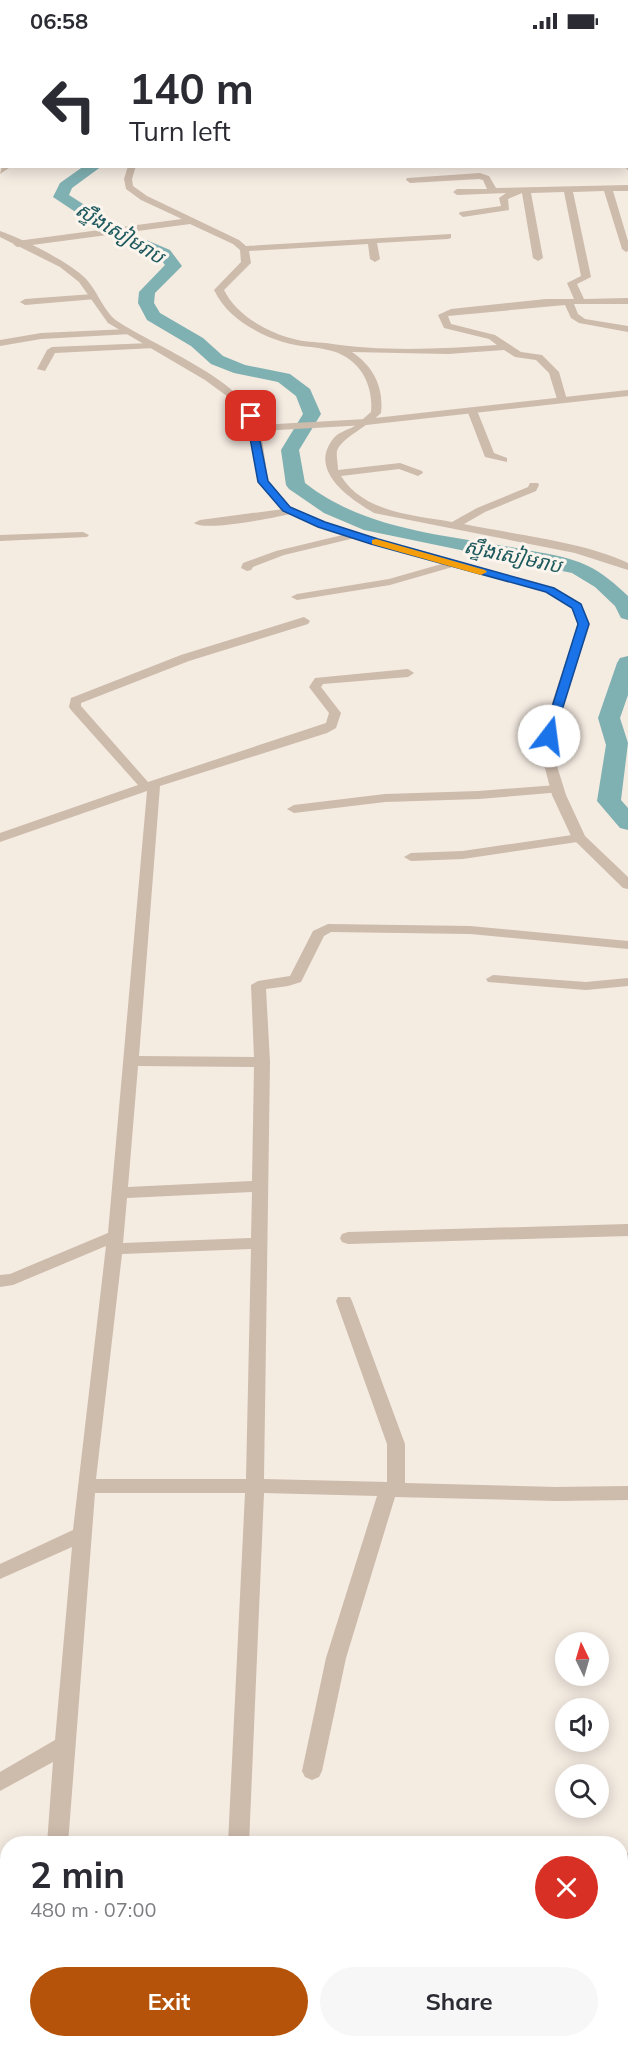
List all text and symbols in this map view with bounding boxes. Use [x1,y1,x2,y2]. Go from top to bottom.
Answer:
text: 06:58 [30,7,88,35]
text: 140 m [129,62,254,115]
icon: left [30,66,108,144]
text: Turn left [129,114,231,148]
water label: ស្ទឹងសៀមរាប [71,196,171,270]
pin [225,390,276,441]
icon: arrive [234,399,267,432]
water label: ស្ទឹងសៀមរាប [462,533,566,579]
position arrow [517,704,581,768]
north arrow [555,1632,609,1686]
map controls [555,1632,609,1818]
button: sound [555,1698,609,1752]
button: search [555,1764,609,1818]
text: 2 min [30,1852,125,1897]
button: close [535,1856,598,1919]
text: 480 m · 07:00 [30,1897,156,1922]
button: Exit [30,1967,308,2036]
button: Share [320,1967,598,2036]

